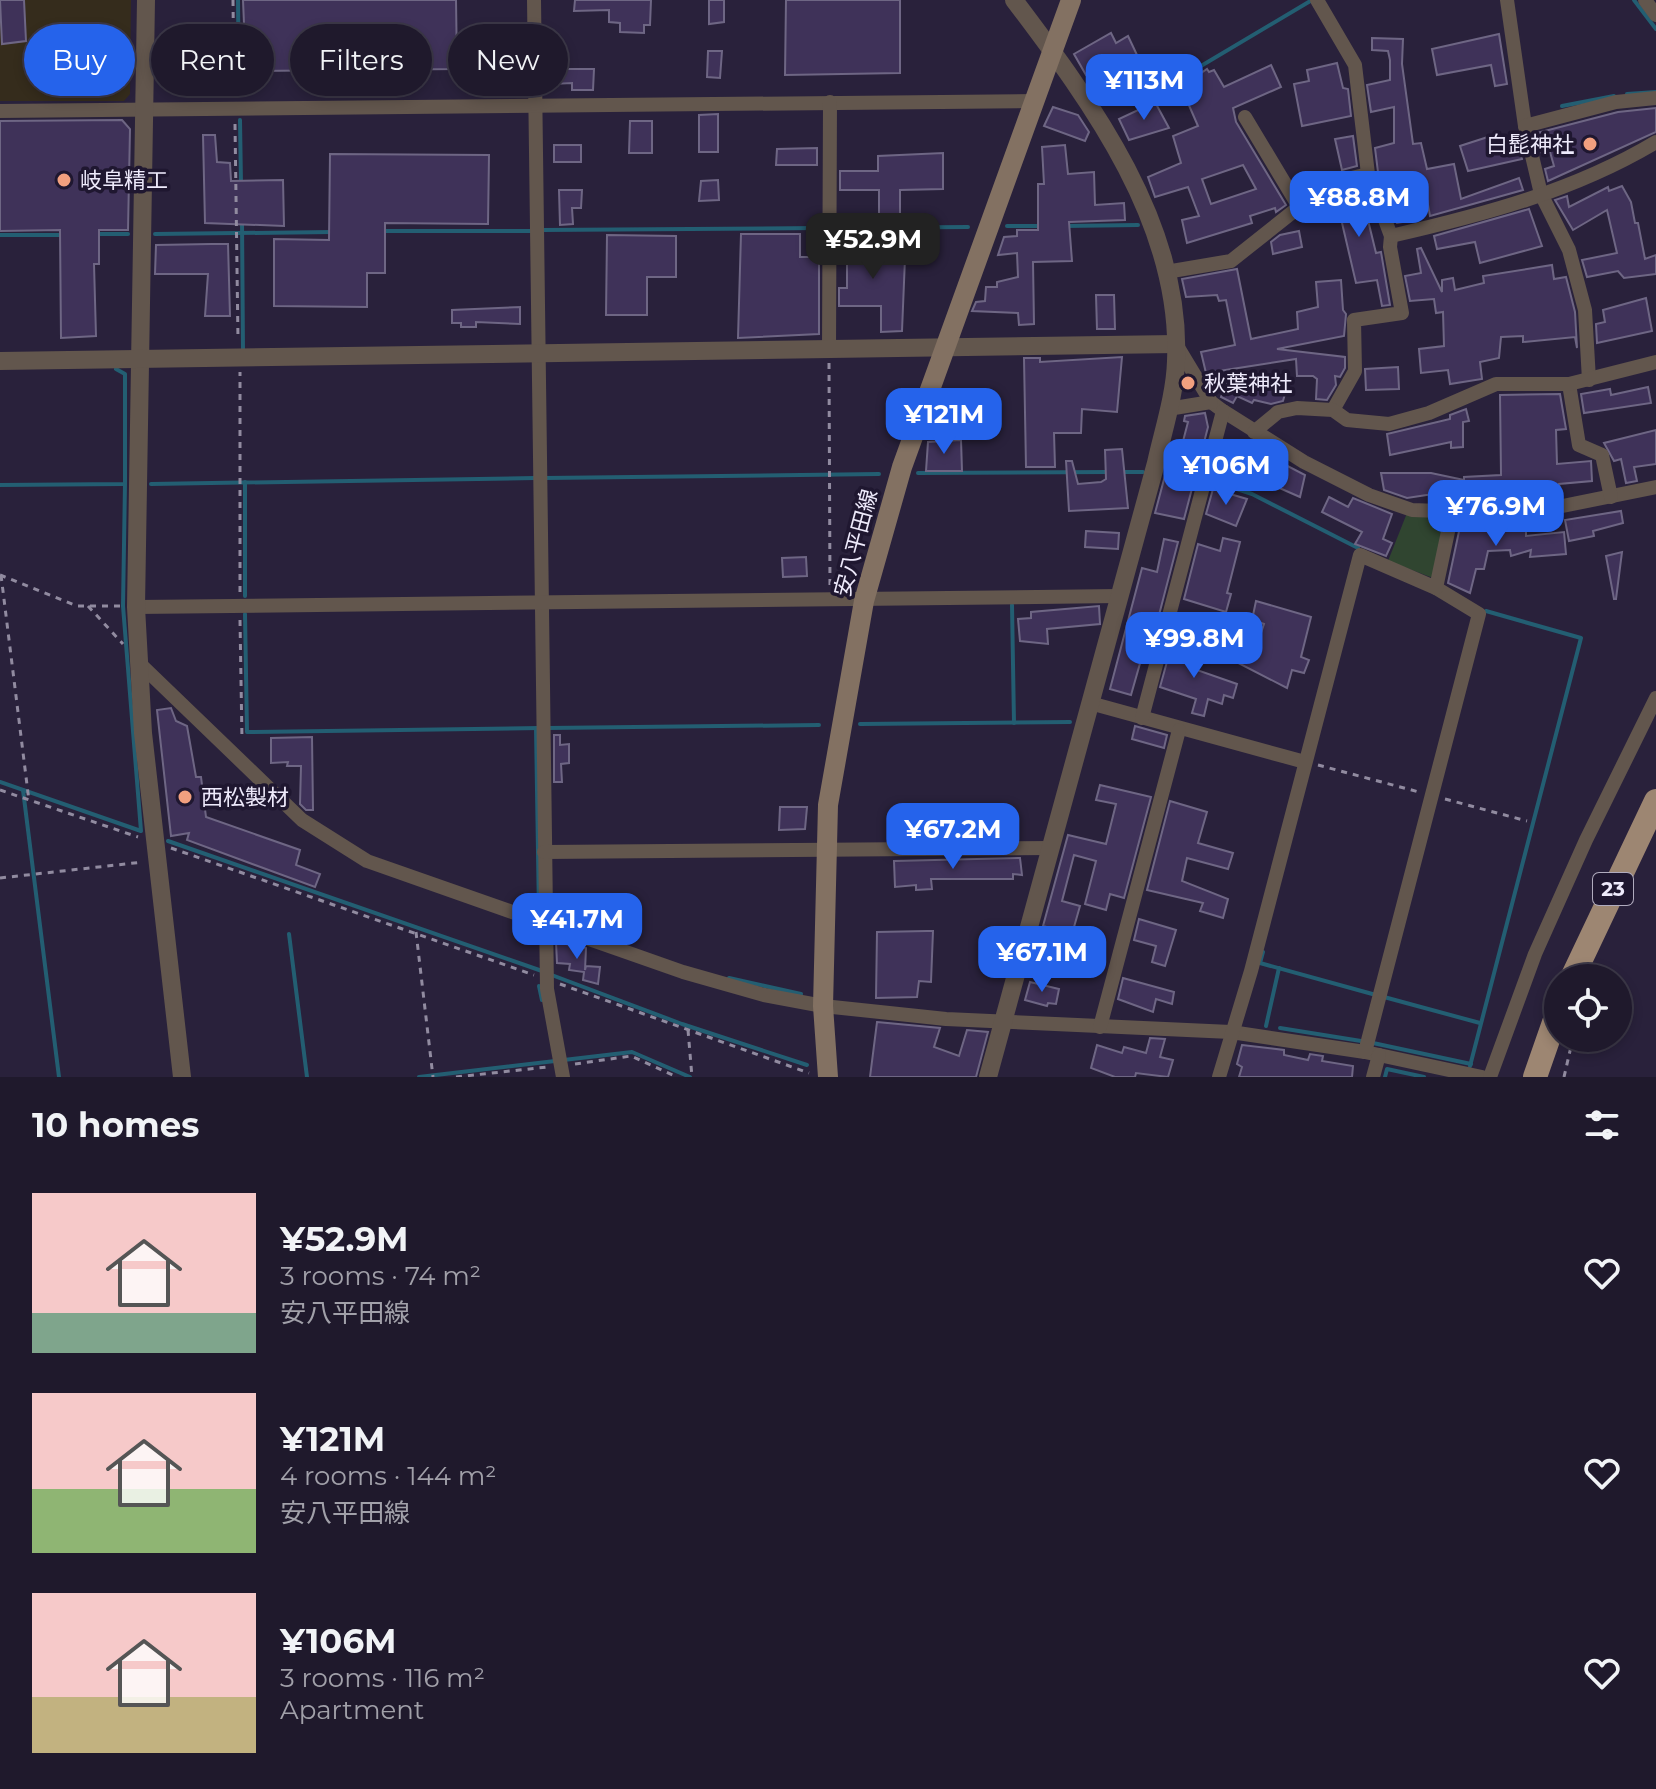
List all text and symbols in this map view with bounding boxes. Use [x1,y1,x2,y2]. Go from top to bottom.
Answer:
chip: Buy [24,24,135,96]
chip: Rent [151,24,274,96]
chip: Filters [290,24,432,96]
chip: New [448,24,568,96]
pin: ¥113M [1088,54,1200,122]
text: ¥113M [1104,64,1184,96]
place label: 白髭神社 [1486,131,1574,158]
marker: 白髭神社 [1581,135,1599,153]
place label: 岐阜精工 [80,167,168,194]
marker: 岐阜精工 [55,171,73,189]
pin: ¥88.8M [1294,171,1424,239]
text: ¥88.8M [1308,181,1410,213]
pin: ¥52.9M [808,213,938,281]
text: ¥52.9M [824,223,922,255]
place label: 秋葉神社 [1204,370,1292,397]
marker: 秋葉神社 [1179,374,1197,392]
pin: ¥121M [888,388,1000,456]
text: ¥121M [904,398,984,430]
pin: ¥106M [1170,439,1282,507]
text: ¥106M [1181,449,1271,481]
pin: ¥76.9M [1431,480,1561,548]
street label: 安八平田線 [829,486,883,600]
text: ¥76.9M [1446,490,1546,522]
pin: ¥99.8M [1129,612,1259,680]
text: ¥99.8M [1144,622,1244,654]
place label: 西松製材 [201,784,289,811]
marker: 西松製材 [176,788,194,806]
pin: ¥67.2M [888,803,1018,871]
text: ¥67.2M [904,813,1002,845]
road number: 23 [1593,873,1633,905]
pin: ¥41.7M [512,893,642,961]
text: ¥41.7M [530,903,624,935]
pin: ¥67.1M [977,926,1107,994]
text: ¥67.1M [996,936,1088,968]
map controls [1544,964,1632,1052]
button: locate [1544,964,1632,1052]
icon: filters [1580,1103,1624,1147]
text: 10 homes [32,1104,199,1146]
text: ¥52.9M [280,1218,409,1260]
icon: home [96,1225,192,1321]
icon: heart [1580,1251,1624,1295]
text: 3 rooms · 74 m² [280,1260,481,1292]
text: 安八平田線 [280,1297,410,1329]
text: ¥121M [280,1418,385,1460]
icon: home [96,1425,192,1521]
icon: heart [1580,1451,1624,1495]
text: 4 rooms · 144 m² [280,1460,496,1492]
text: 安八平田線 [280,1497,410,1529]
text: ¥106M [280,1620,397,1662]
icon: home [96,1625,192,1721]
icon: heart [1580,1651,1624,1695]
text: 3 rooms · 116 m² [280,1662,485,1694]
text: Apartment [280,1694,424,1726]

